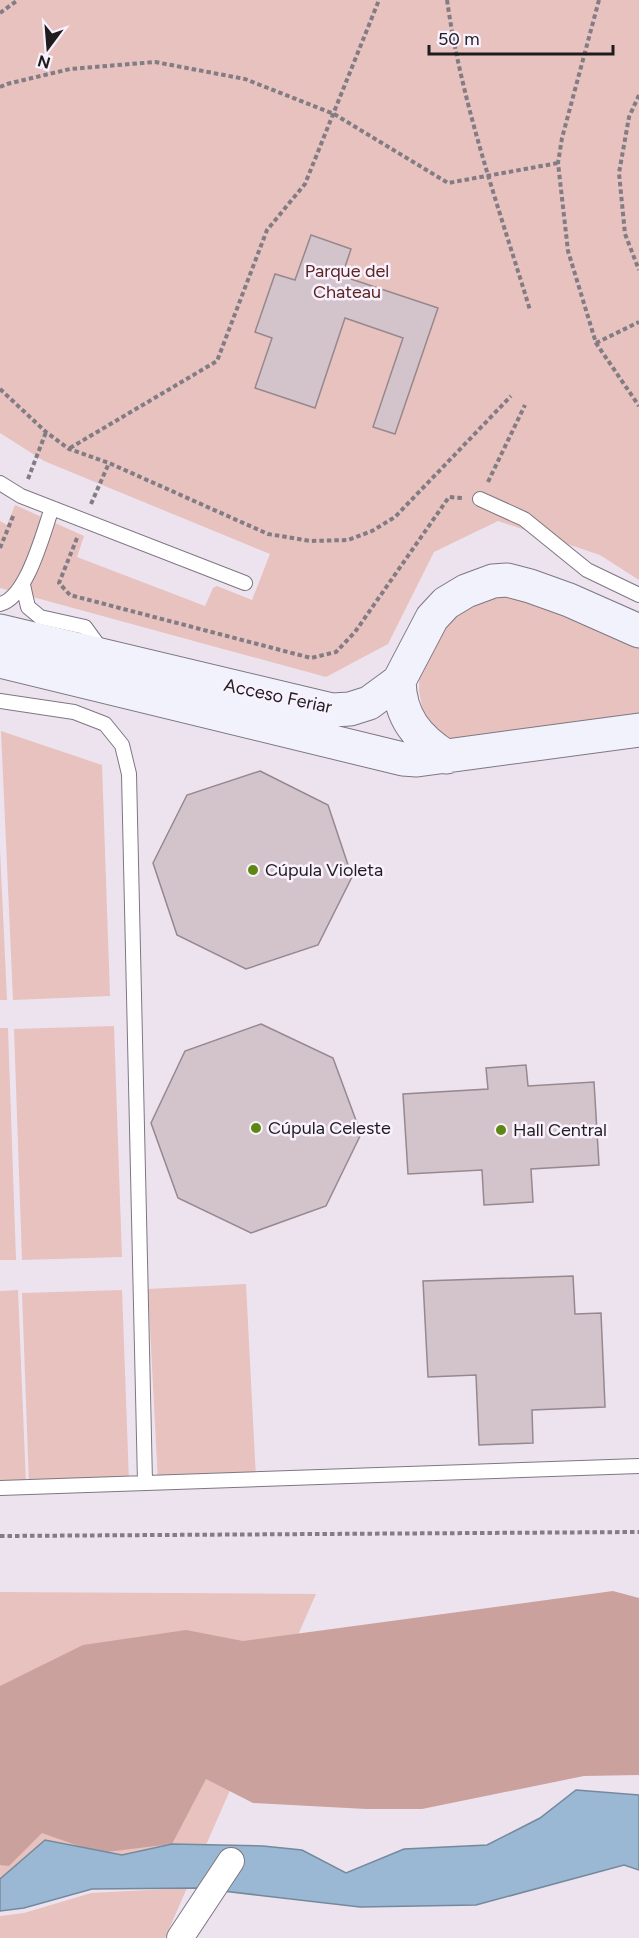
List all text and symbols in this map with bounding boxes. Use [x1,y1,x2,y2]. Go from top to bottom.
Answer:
north arrow [18,18,78,78]
scale bar [429,18,614,56]
text: 50 m [438,28,480,50]
text: N [35,51,53,73]
park label: Parque del Chateau [305,260,389,303]
street label: Acceso Feriar [222,674,334,718]
place label: Cúpula Violeta [265,859,383,881]
marker: Cúpula Violeta [246,863,260,877]
place label: Cúpula Celeste [268,1117,391,1139]
place label: Hall Central [513,1119,607,1141]
marker: Cúpula Celeste [249,1121,263,1135]
marker: Hall Central [494,1123,508,1137]

